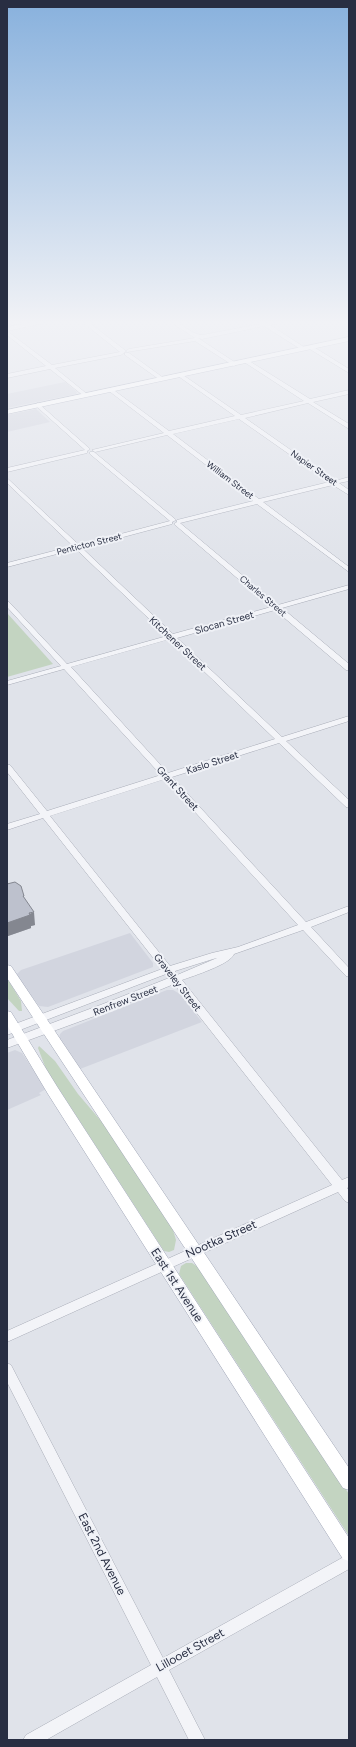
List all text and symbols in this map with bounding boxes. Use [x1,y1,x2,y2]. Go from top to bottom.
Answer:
street label: Napier Street [289,447,340,488]
street label: William Street [204,458,257,501]
street label: Penticton Street [55,530,123,557]
street label: Charles Street [238,573,289,619]
street label: Slocan Street [193,608,255,637]
street label: Kitchener Street [146,614,209,673]
street label: Kaslo Street [184,748,240,777]
street label: Grant Street [154,763,202,813]
street label: Graveley Street [151,951,204,1014]
street label: Renfrew Street [91,982,159,1019]
street label: Nootka Street [183,1217,259,1261]
street label: East 1st Avenue [148,1246,206,1325]
street label: East 2nd Avenue [75,1511,129,1598]
street label: Lillooet Street [153,1625,227,1675]

